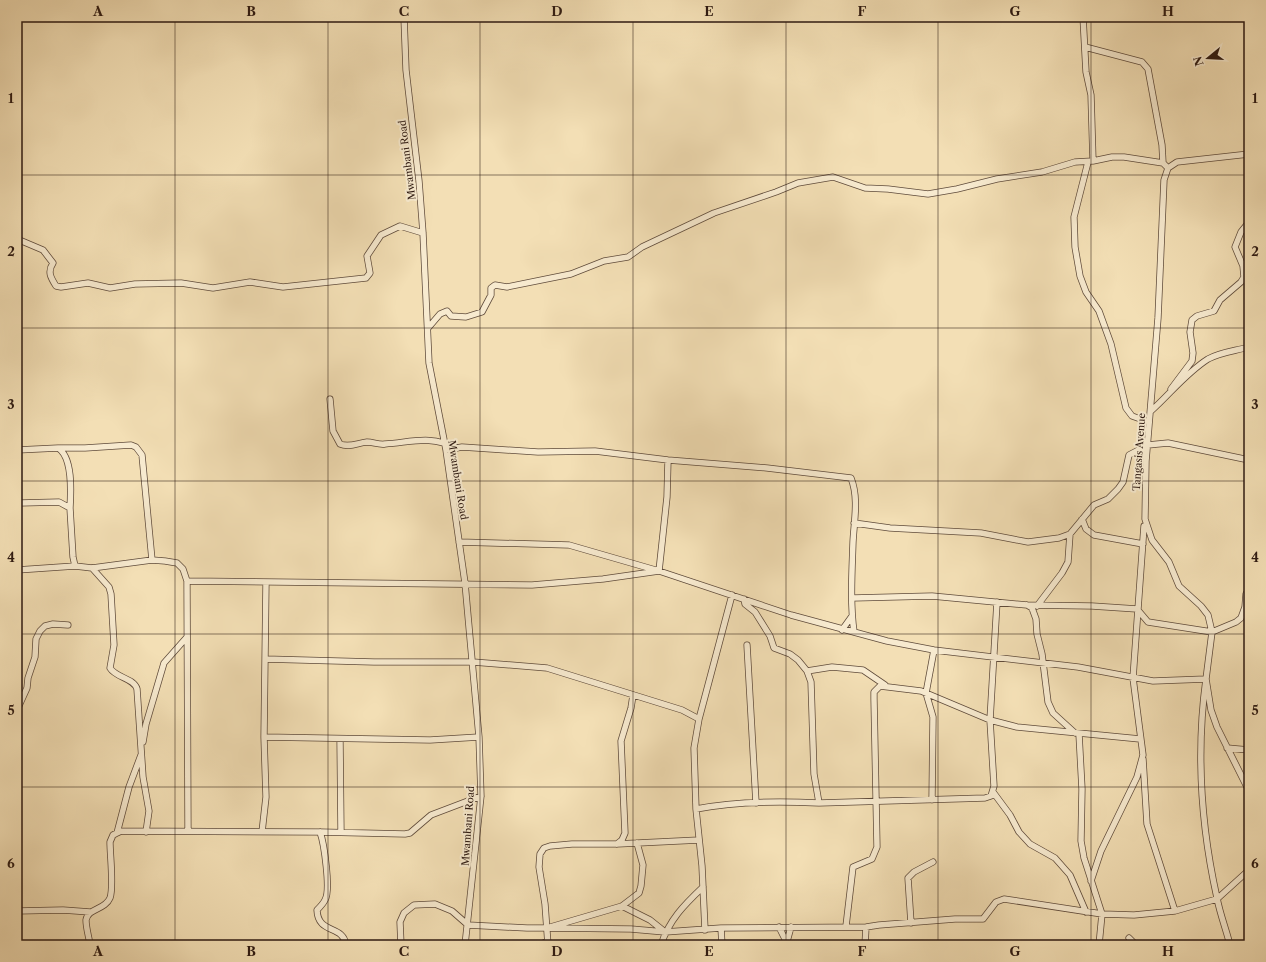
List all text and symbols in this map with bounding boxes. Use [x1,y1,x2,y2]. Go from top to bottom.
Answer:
text: A [92,3,104,19]
text: B [246,3,256,19]
text: C [399,3,409,19]
text: D [551,3,563,19]
text: E [704,3,714,19]
text: F [858,3,867,19]
text: G [1009,3,1021,19]
text: H [1162,3,1174,19]
north arrow [1188,38,1228,78]
text: N [1190,54,1207,68]
text: 1 [8,90,14,106]
text: 1 [1252,90,1258,106]
street label: Mwambani Road [396,119,418,201]
text: 2 [7,243,15,259]
text: 2 [1251,243,1259,259]
text: 3 [7,396,15,412]
text: 3 [1251,396,1259,412]
street label: Tangasis Avenue [1130,412,1148,491]
street label: Mwambani Road [445,439,471,521]
text: 4 [7,549,15,565]
text: 4 [1251,549,1259,565]
text: 5 [7,702,15,718]
text: 5 [1251,702,1259,718]
street label: Mwambani Road [459,785,477,867]
text: 6 [7,855,15,871]
text: 6 [1251,855,1259,871]
text: A [92,943,104,959]
text: B [246,943,256,959]
text: C [399,943,409,959]
text: D [551,943,563,959]
text: E [704,943,714,959]
text: F [858,943,867,959]
text: G [1009,943,1021,959]
text: H [1162,943,1174,959]

